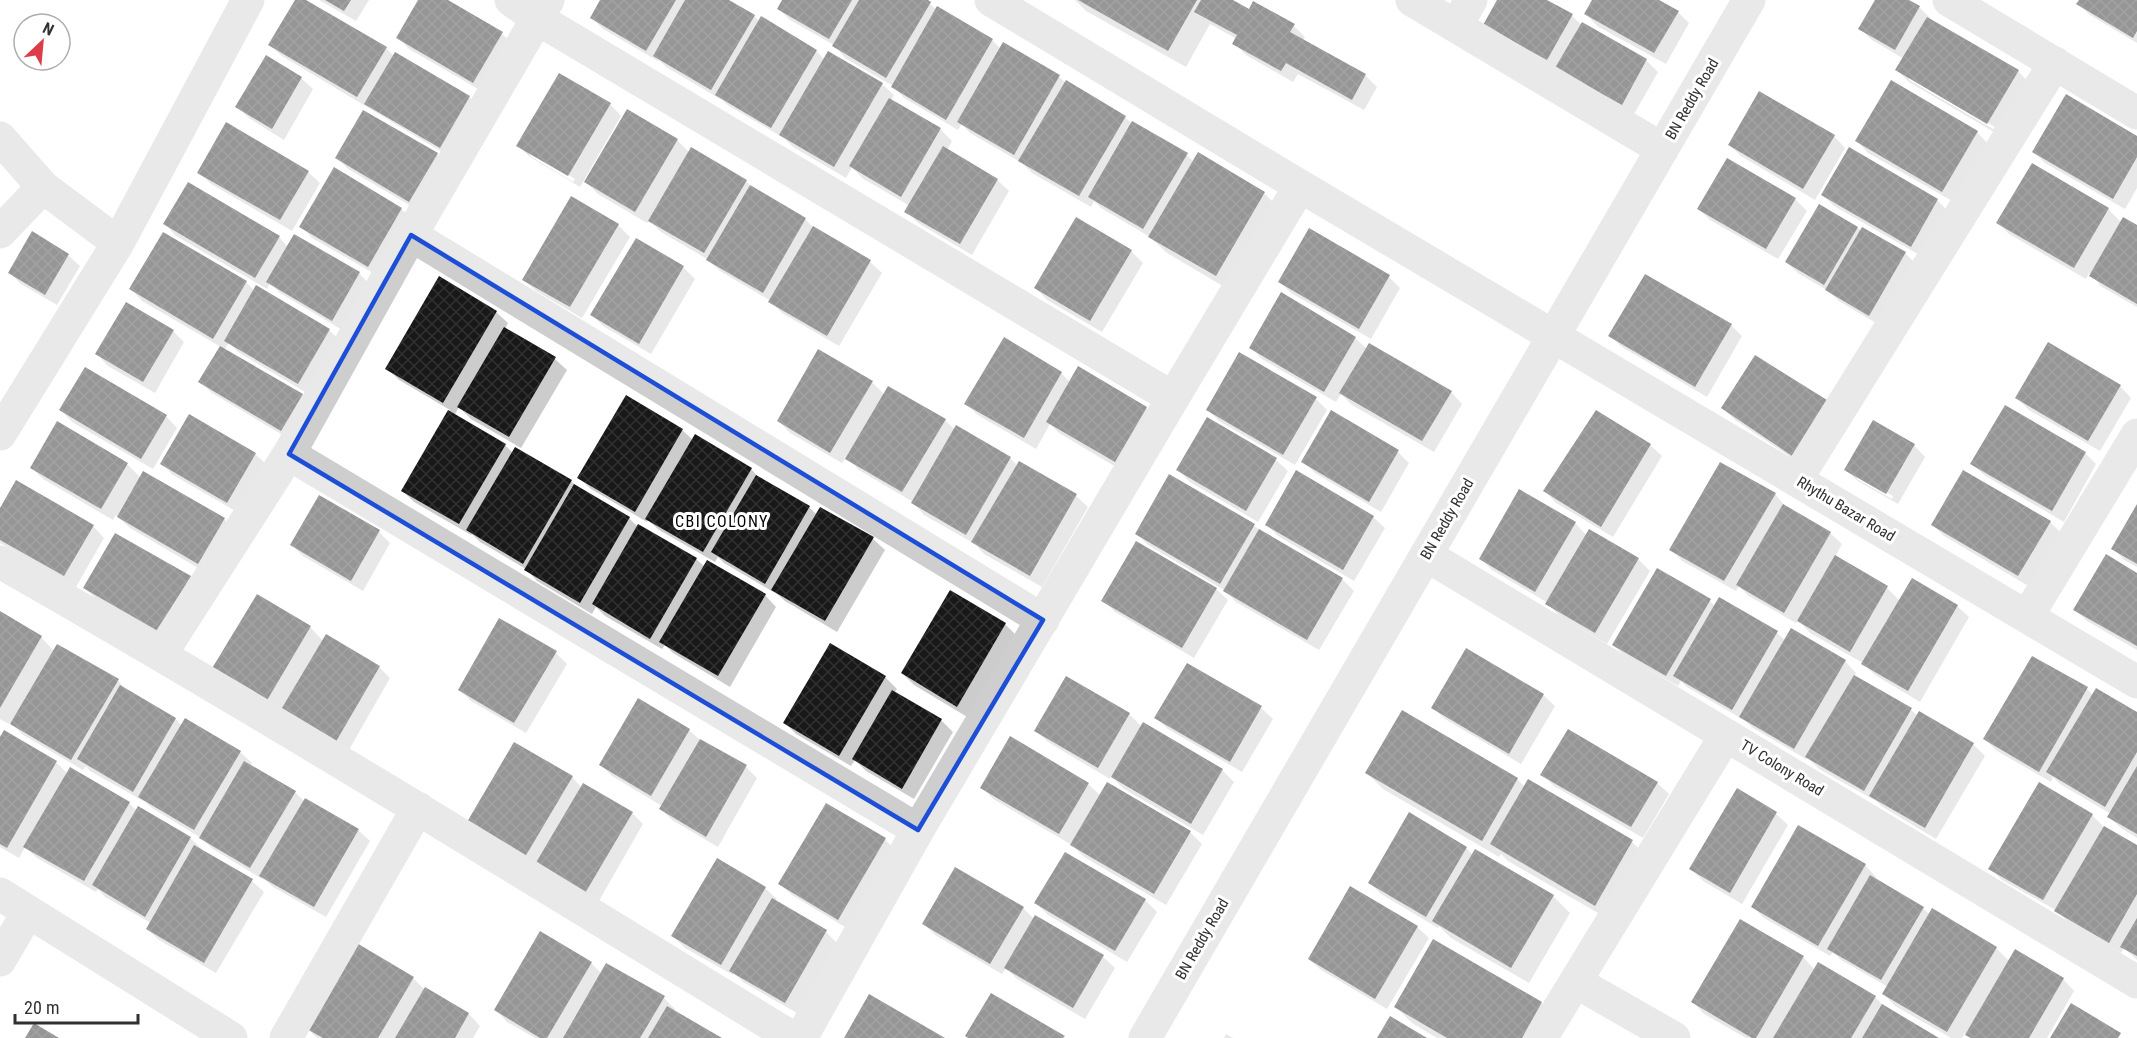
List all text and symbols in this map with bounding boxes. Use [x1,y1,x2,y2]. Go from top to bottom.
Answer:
north arrow [12,12,72,72]
text: N [40,18,57,40]
street label: BN Reddy Road [1662,55,1722,143]
street label: Rhythu Bazar Road [1794,473,1898,545]
street label: BN Reddy Road [1417,475,1477,563]
district label: CBI COLONY [675,512,769,531]
street label: TV Colony Road [1737,736,1827,800]
street label: BN Reddy Road [1172,895,1232,983]
scale bar [15,987,138,1025]
text: 20 m [24,997,59,1018]

